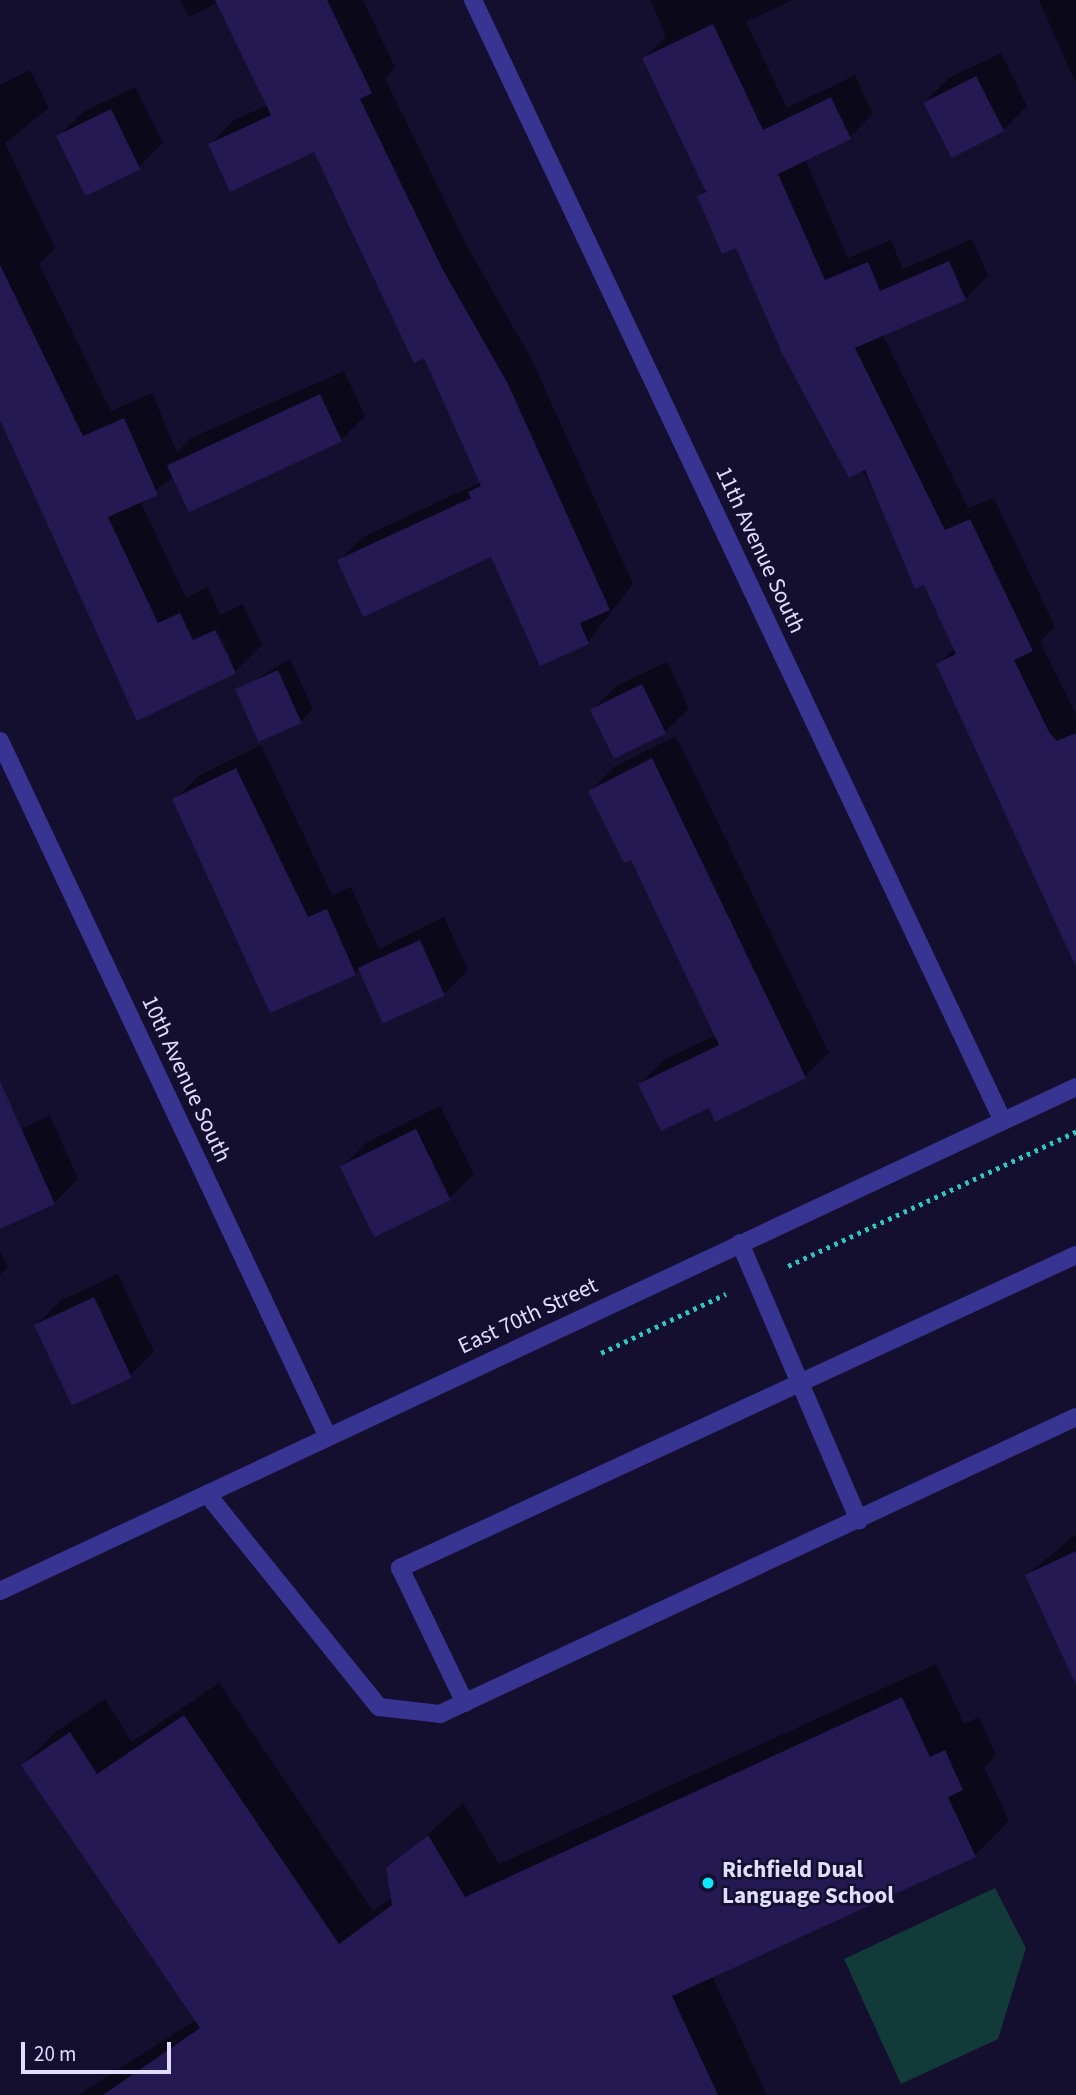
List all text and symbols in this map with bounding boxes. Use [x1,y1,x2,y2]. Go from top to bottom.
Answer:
street label: 11th Avenue South [709,462,811,638]
street label: 10th Avenue South [135,991,237,1167]
street label: East 70th Street [454,1272,602,1360]
place label: Richfield Dual Language School [722,1856,894,1910]
marker: Richfield Dual Language School [700,1875,716,1891]
scale bar [24,2028,175,2072]
text: 20 m [34,2039,76,2069]

